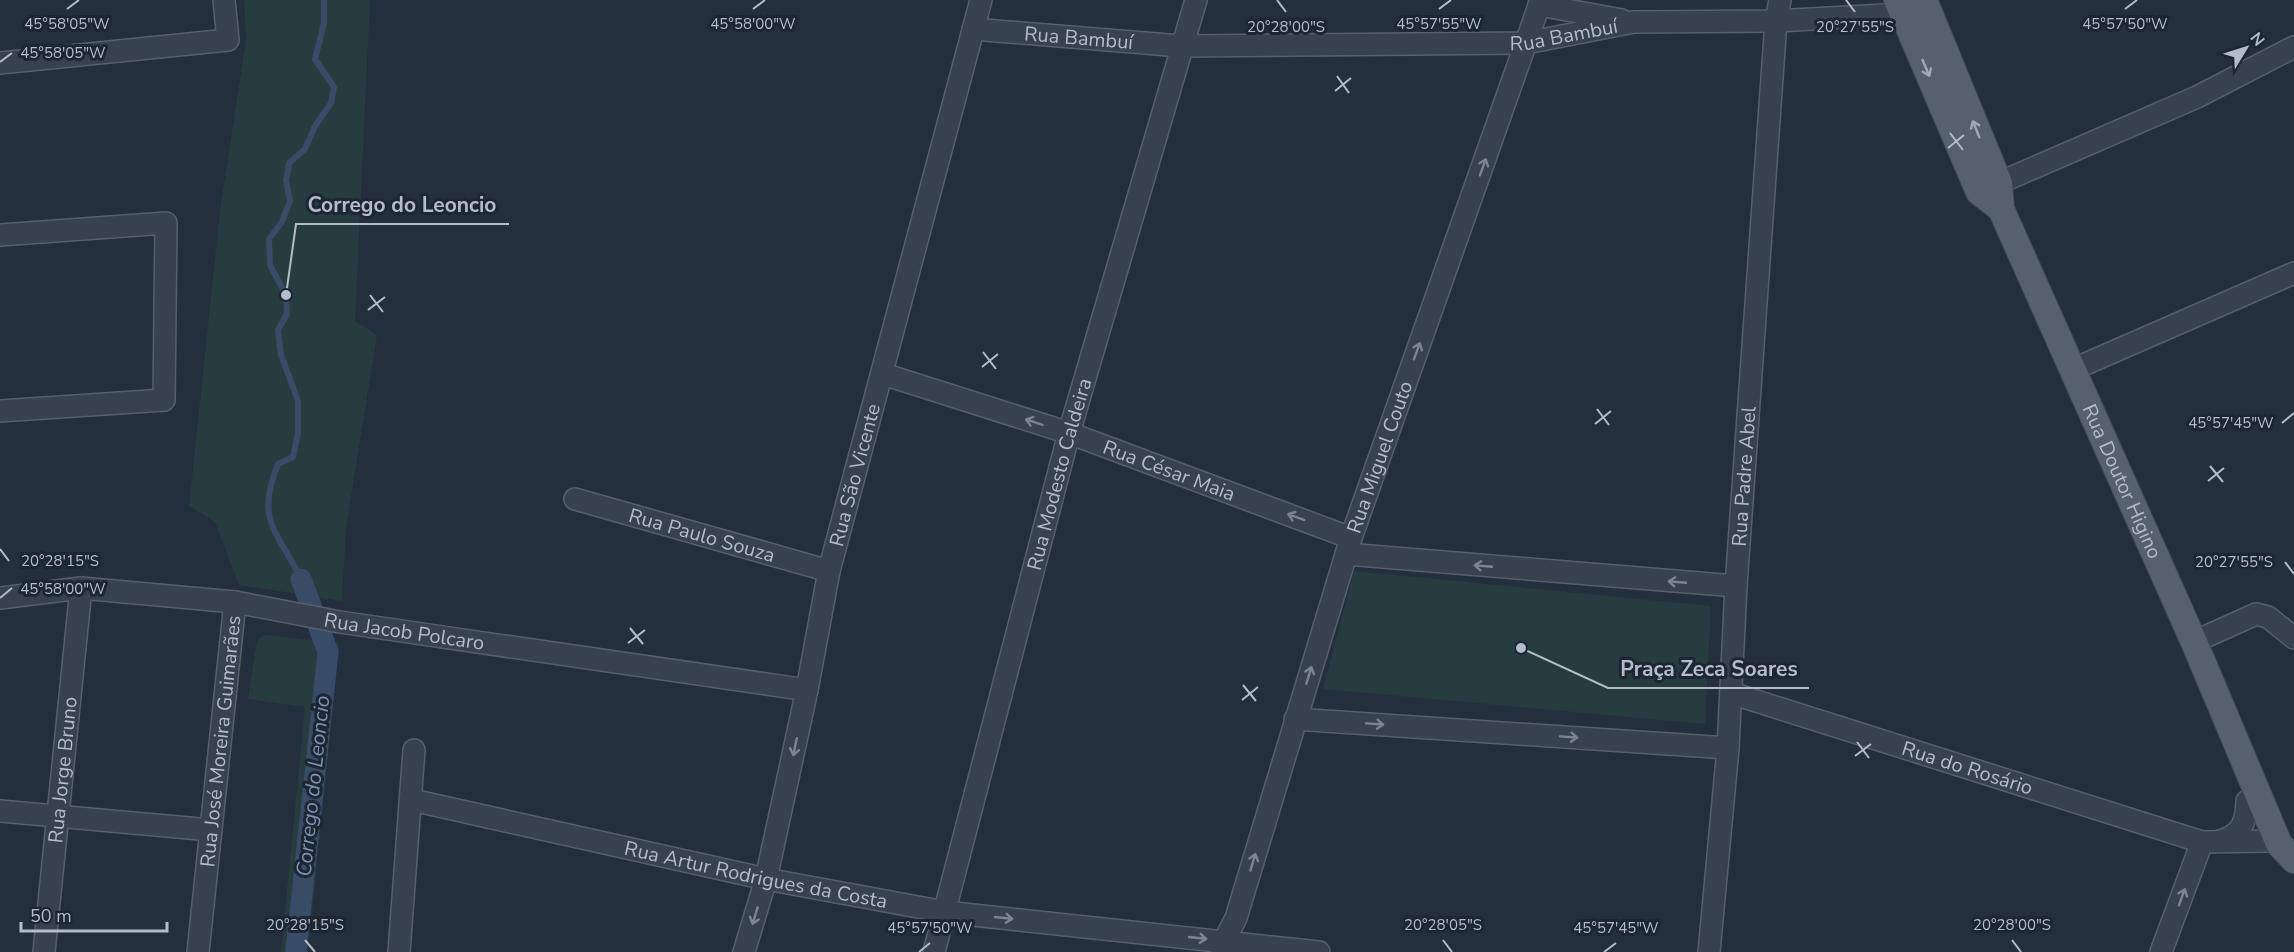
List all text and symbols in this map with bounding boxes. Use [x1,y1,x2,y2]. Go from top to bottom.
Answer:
street label: Rua Bambuí [1510,12,1621,57]
text: 45°58'05"W [24,14,110,34]
text: 45°58'00"W [710,14,796,34]
text: 45°57'55"W [1396,14,1482,34]
text: 45°57'50"W [2082,14,2168,34]
text: 20°28'00"S [1247,17,1325,37]
text: 20°27'55"S [1816,17,1894,37]
north arrow [2216,18,2276,78]
street label: Rua Bambuí [1023,20,1135,56]
text: N [2245,28,2269,51]
text: 45°58'05"W [20,43,106,63]
one-way arrow [1921,58,1932,77]
one-way arrow [1970,120,1981,138]
one-way arrow [1478,158,1489,177]
callout: Corrego do Leoncio [296,185,509,224]
text: Corrego do Leoncio [308,191,496,219]
one-way arrow [1413,342,1424,361]
street label: Rua Modesto Caldeira [1021,375,1098,573]
street label: Rua Miguel Couto [1341,377,1419,537]
street label: Rua Doutor Higino [2076,400,2168,563]
street label: Rua São Vicente [823,401,887,549]
street label: Rua Padre Abel [1726,405,1763,547]
text: 45°57'45"W [2188,413,2274,433]
one-way arrow [1025,415,1044,426]
street label: Rua César Maia [1099,434,1239,508]
street label: Rua Paulo Souza [626,502,778,569]
one-way arrow [1287,511,1306,522]
text: 20°28'15"S [21,551,99,571]
text: 20°27'55"S [2195,552,2273,572]
one-way arrow [1473,560,1493,571]
one-way arrow [1668,576,1688,587]
text: 45°58'00"W [20,579,106,599]
street label: Rua Jacob Polcaro [322,606,486,657]
street label: Rua José Moreira Guimarães [194,614,248,868]
callout: Praça Zeca Soares [1608,649,1809,688]
text: Praça Zeca Soares [1620,655,1798,683]
one-way arrow [1304,666,1315,685]
water label: Corrego do Leoncio [290,694,336,878]
street label: Rua Jorge Bruno [42,696,84,844]
one-way arrow [1364,719,1384,730]
one-way arrow [1559,732,1579,743]
street label: Rua do Rosário [1899,735,2036,802]
one-way arrow [789,737,800,756]
street label: Rua Artur Rodrigues da Costa [622,835,890,915]
one-way arrow [1248,853,1259,872]
one-way arrow [2177,888,2188,907]
scale bar [21,895,166,933]
text: 50 m [30,904,72,928]
one-way arrow [749,906,760,925]
one-way arrow [993,913,1013,924]
text: 20°28'15"S [266,915,344,935]
text: 20°28'05"S [1404,915,1482,935]
text: 20°28'00"S [1973,915,2051,935]
text: 45°57'50"W [887,918,973,938]
text: 45°57'45"W [1573,918,1659,938]
one-way arrow [1187,933,1207,944]

